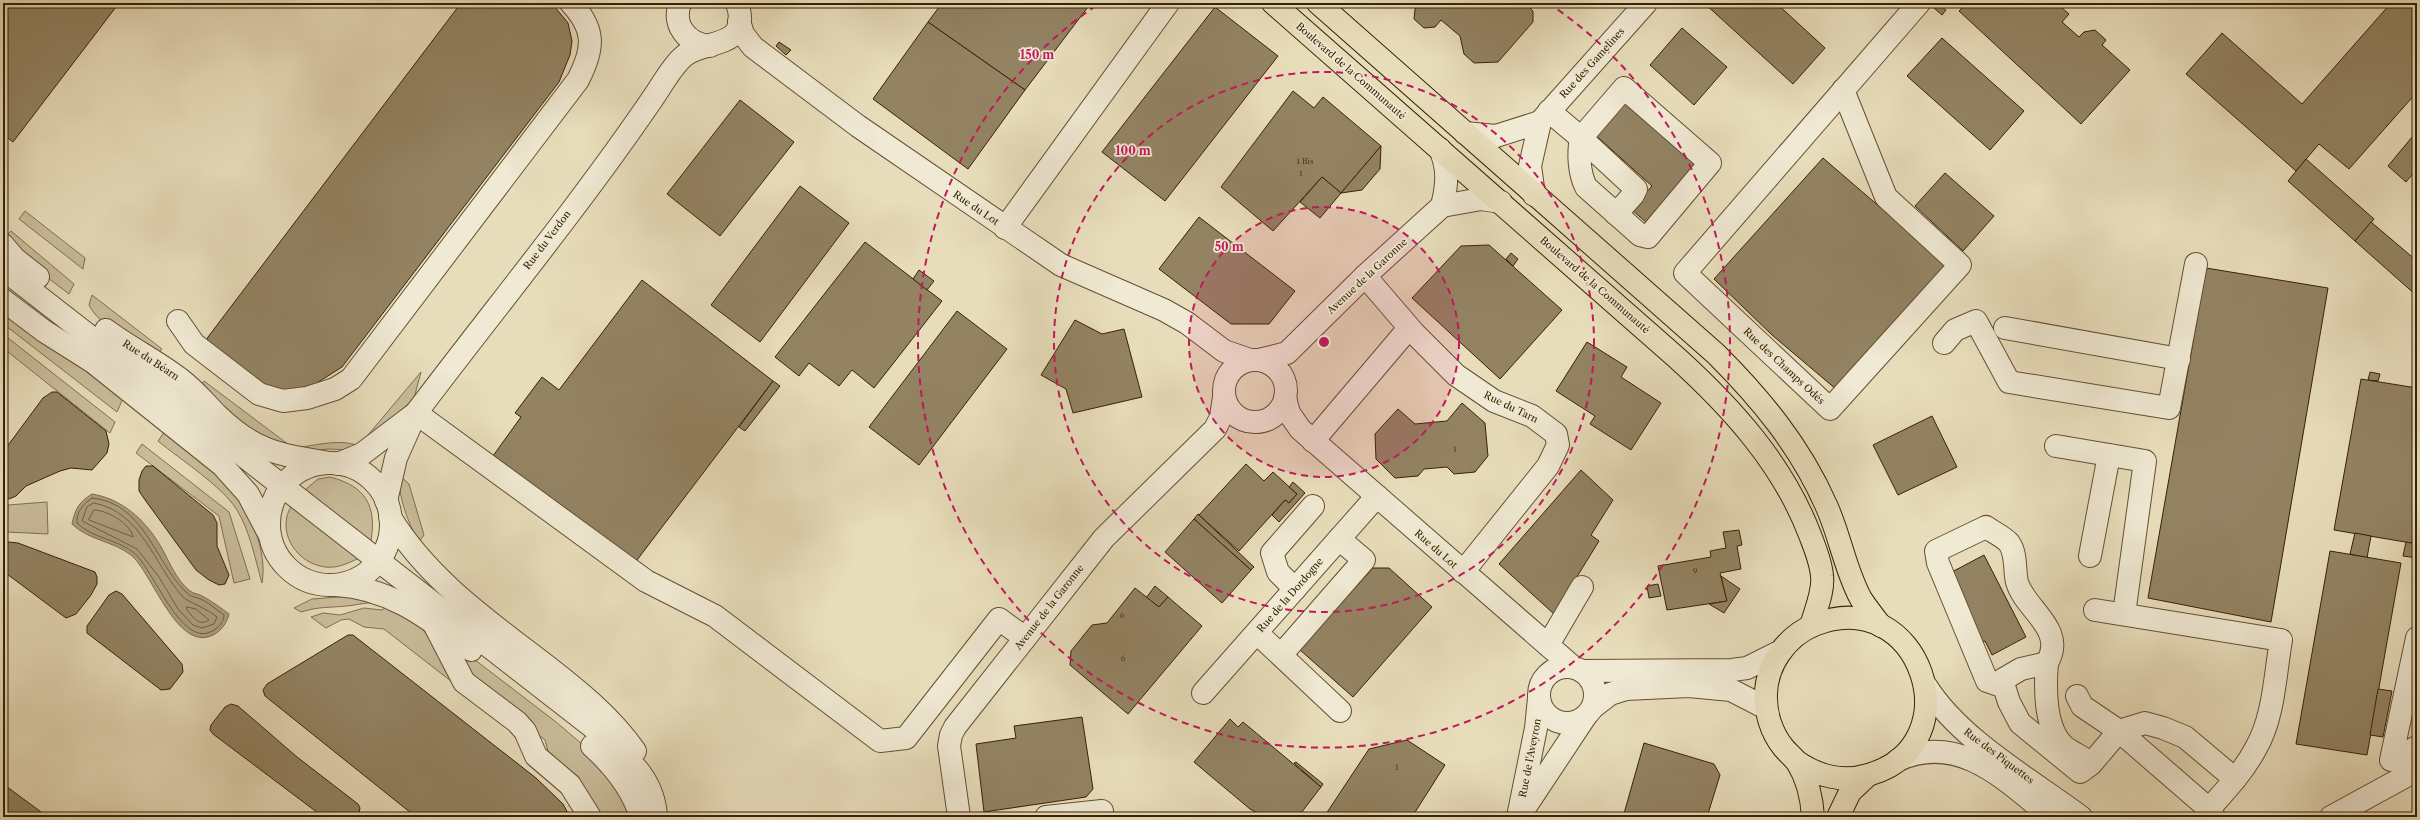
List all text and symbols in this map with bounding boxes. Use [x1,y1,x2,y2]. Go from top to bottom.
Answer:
street label: Boulevard de la Communauté [1293,20,1409,123]
street label: Rue des Gamelines [1557,25,1627,101]
text: 150 m [1020,47,1054,62]
text: 100 m [1115,143,1151,158]
house number: 1 Bis [1297,156,1314,166]
house number: 1 [1299,168,1303,178]
street label: Rue du Lot [950,188,1002,228]
street label: Rue du Verdon [521,207,574,272]
street label: Boulevard de la Communauté [1537,234,1653,337]
street label: Avenue de la Garonne [1323,235,1410,317]
text: 50 m [1214,239,1244,254]
street label: Rue des Champs Odés [1741,325,1827,407]
centre of rings [1317,335,1331,349]
street label: Rue du Béarn [120,337,182,384]
street label: Rue du Tarn [1482,388,1541,426]
house number: 1 [1453,444,1457,454]
street label: Rue du Lot [1412,527,1461,572]
street label: Rue de la Dordogne [1254,555,1326,635]
street label: Avenue de la Garonne [1011,561,1087,653]
house number: 9 [1693,566,1698,576]
house number: 6 [1120,610,1125,620]
house number: 6 [1121,653,1126,663]
street label: Rue de l'Aveyron [1516,717,1544,799]
street label: Rue des Piquettes [1961,725,2037,787]
house number: 1 [1395,762,1399,772]

